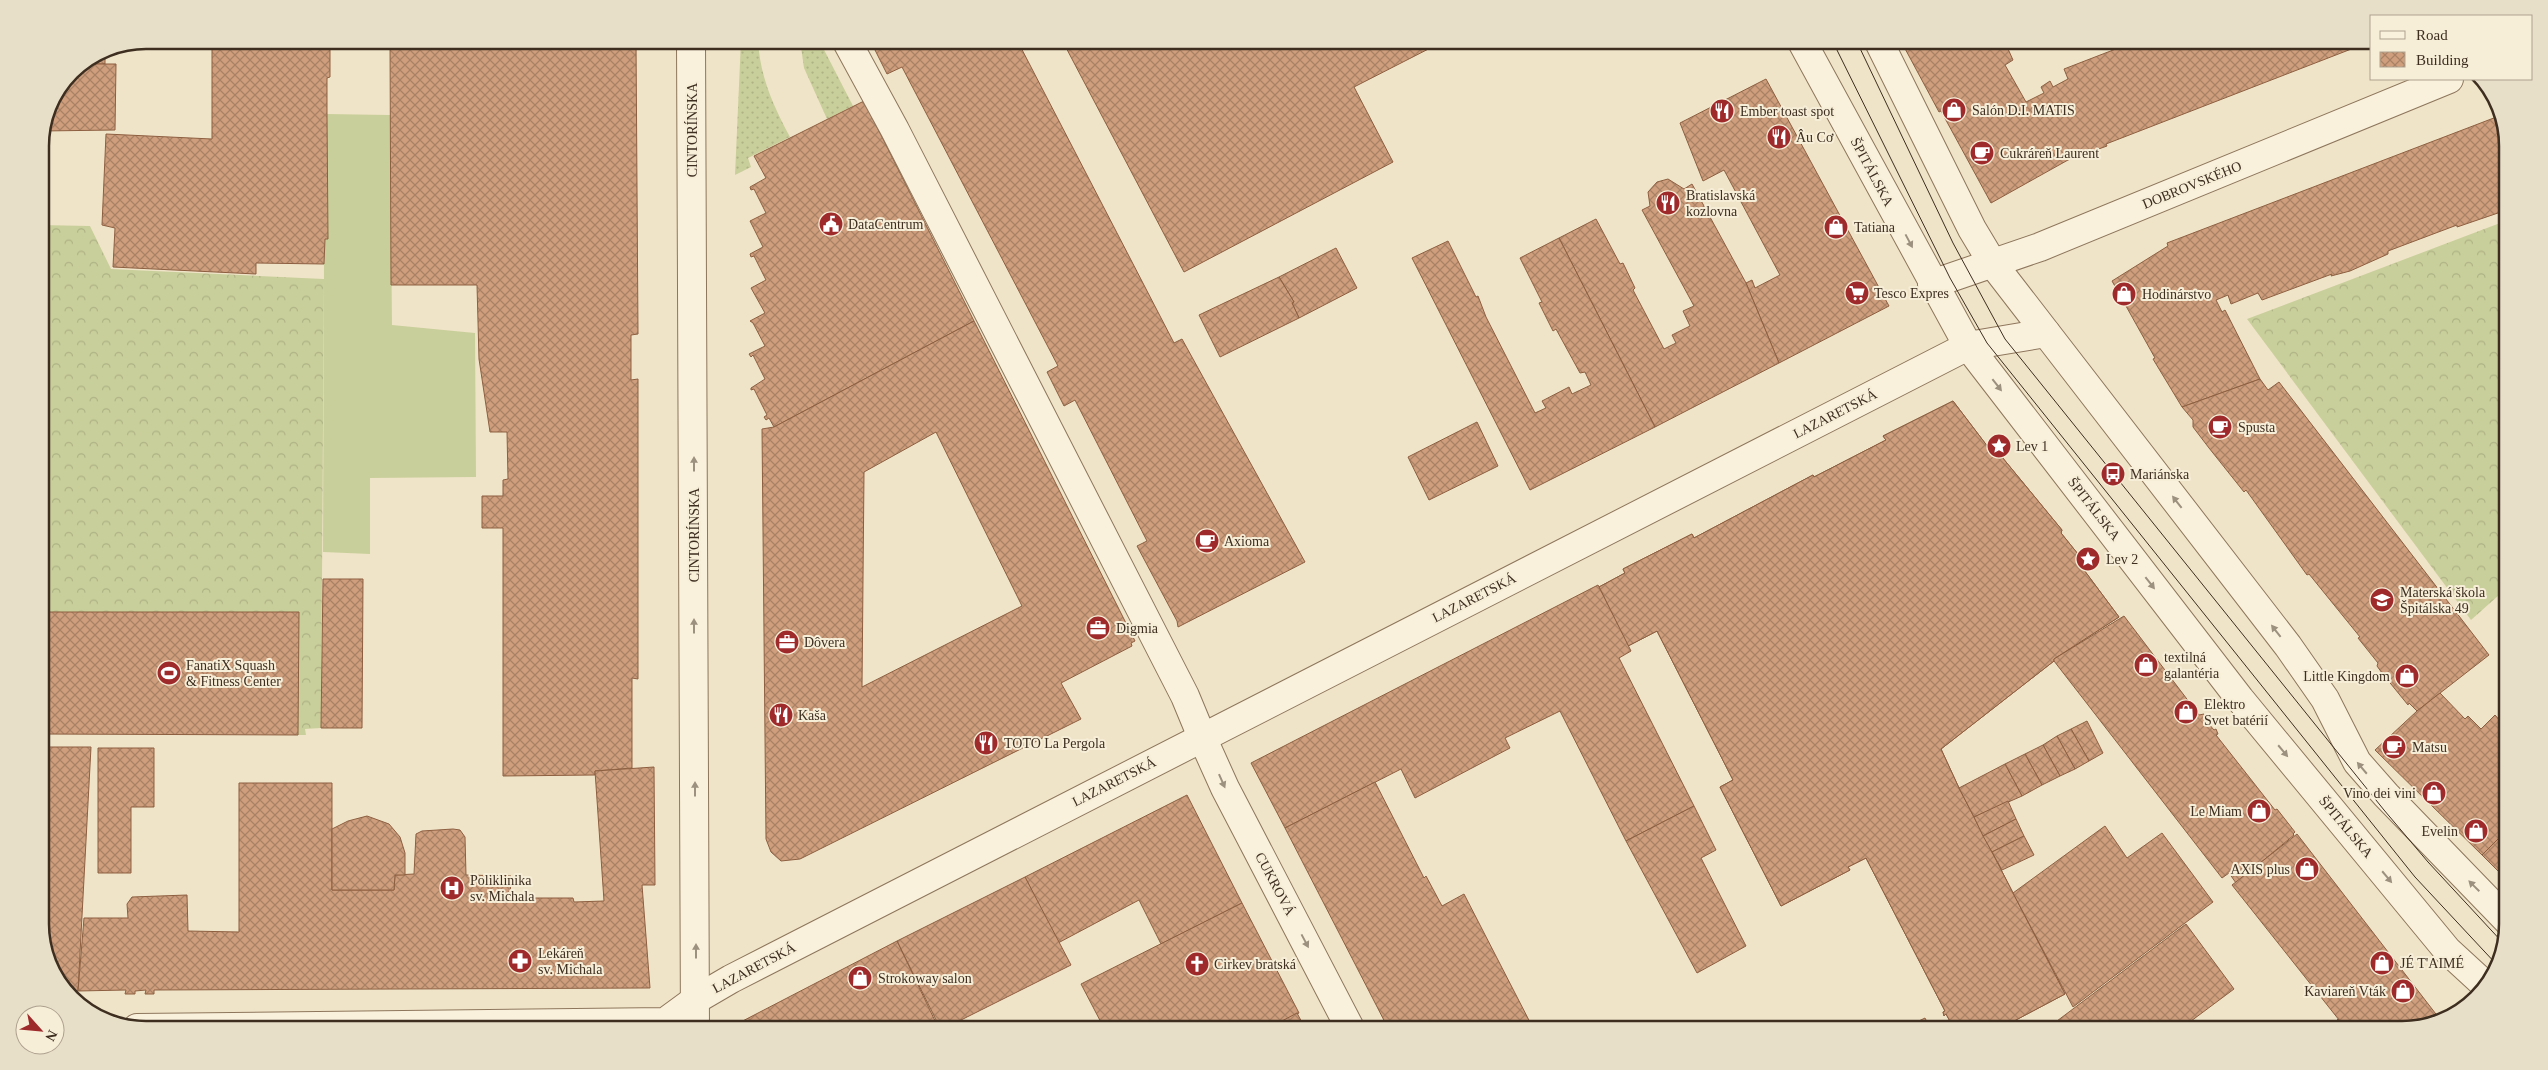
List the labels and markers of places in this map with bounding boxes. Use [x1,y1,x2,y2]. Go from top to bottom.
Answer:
shop icon: Salón D.I. MATIS [1941,97,1967,123]
restaurant icon: Ember toast spot [1709,98,1735,124]
place label: Salón D.I. MATIS [1972,103,2075,118]
place label: Ember toast spot [1740,104,1834,119]
restaurant icon: Âu Cơ [1766,124,1792,150]
place label: Âu Cơ [1796,129,1834,145]
cafe icon: Cukráreň Laurent [1969,140,1995,166]
place label: Cukráreň Laurent [2000,146,2099,161]
place label: Bratislavská kozlovna [1686,188,1756,219]
restaurant icon: Bratislavská kozlovna [1655,190,1681,216]
public building icon: DataCentrum [818,211,844,237]
shop icon: Tatiana [1823,214,1849,240]
place label: DataCentrum [848,217,924,232]
place label: Tatiana [1854,220,1896,235]
supermarket icon: Tesco Expres [1844,280,1870,306]
shop icon: Hodinárstvo [2111,281,2137,307]
place label: Tesco Expres [1874,286,1949,301]
place label: Hodinárstvo [2142,287,2211,302]
cafe icon: Spusta [2207,414,2233,440]
place label: Spusta [2238,420,2276,435]
place icon: Lev 1 [1986,433,2012,459]
place label: Lev 1 [2016,439,2048,454]
bus stop icon: Mariánska [2100,461,2126,487]
place label: Mariánska [2130,467,2190,482]
cafe icon: Axioma [1194,528,1220,554]
place label: Axioma [1224,534,1270,549]
place icon: Lev 2 [2075,546,2101,572]
place label: Lev 2 [2106,552,2138,567]
place label: Materská škola Špitálska 49 [2400,585,2486,616]
school or university icon: Materská škola Špitálska 49 [2369,587,2395,613]
office icon: Digmia [1085,615,1111,641]
place label: Digmia [1116,621,1159,636]
office icon: Dôvera [774,629,800,655]
place label: Dôvera [804,635,846,650]
place label: textilná galantéria [2164,650,2220,681]
shop icon: textilná galantéria [2133,652,2159,678]
place label: FanatiX Squash & Fitness Center [186,658,281,689]
sports icon: FanatiX Squash & Fitness Center [156,660,182,686]
shop icon: Little Kingdom [2394,663,2420,689]
place label: Little Kingdom [2303,669,2390,684]
place label: Elektro Svet batérií [2204,697,2268,728]
shop icon: Elektro Svet batérií [2173,699,2199,725]
restaurant icon: Kaša [768,702,794,728]
place label: Kaša [798,708,827,723]
restaurant icon: TOTO La Pergola [973,730,999,756]
cafe icon: Matsu [2381,734,2407,760]
place label: TOTO La Pergola [1004,736,1106,751]
place label: Matsu [2412,740,2447,755]
shop icon: Vino dei vini [2421,780,2447,806]
place label: Vino dei vini [2343,786,2416,801]
shop icon: Le Miam [2246,798,2272,824]
place label: Le Miam [2190,804,2242,819]
shop icon: Evelin [2463,818,2489,844]
place label: Evelin [2421,824,2458,839]
shop icon: AXIS plus [2294,856,2320,882]
place label: AXIS plus [2230,862,2290,877]
place label: Poliklinika sv. Michala [470,873,535,904]
hospital icon: Poliklinika sv. Michala [439,875,465,901]
place label: Lekáreň sv. Michala [538,946,603,977]
pharmacy icon: Lekáreň sv. Michala [507,948,533,974]
shop icon: JÉ T'AIMÉ [2369,950,2395,976]
church icon: Cirkev bratská [1184,951,1210,977]
place label: JÉ T'AIMÉ [2400,955,2464,971]
place label: Cirkev bratská [1214,957,1297,972]
shop icon: Strokoway salon [847,965,873,991]
place label: Strokoway salon [878,971,972,986]
shop icon: Kaviareň Vták [2390,978,2416,1004]
place label: Kaviareň Vták [2304,984,2386,999]

